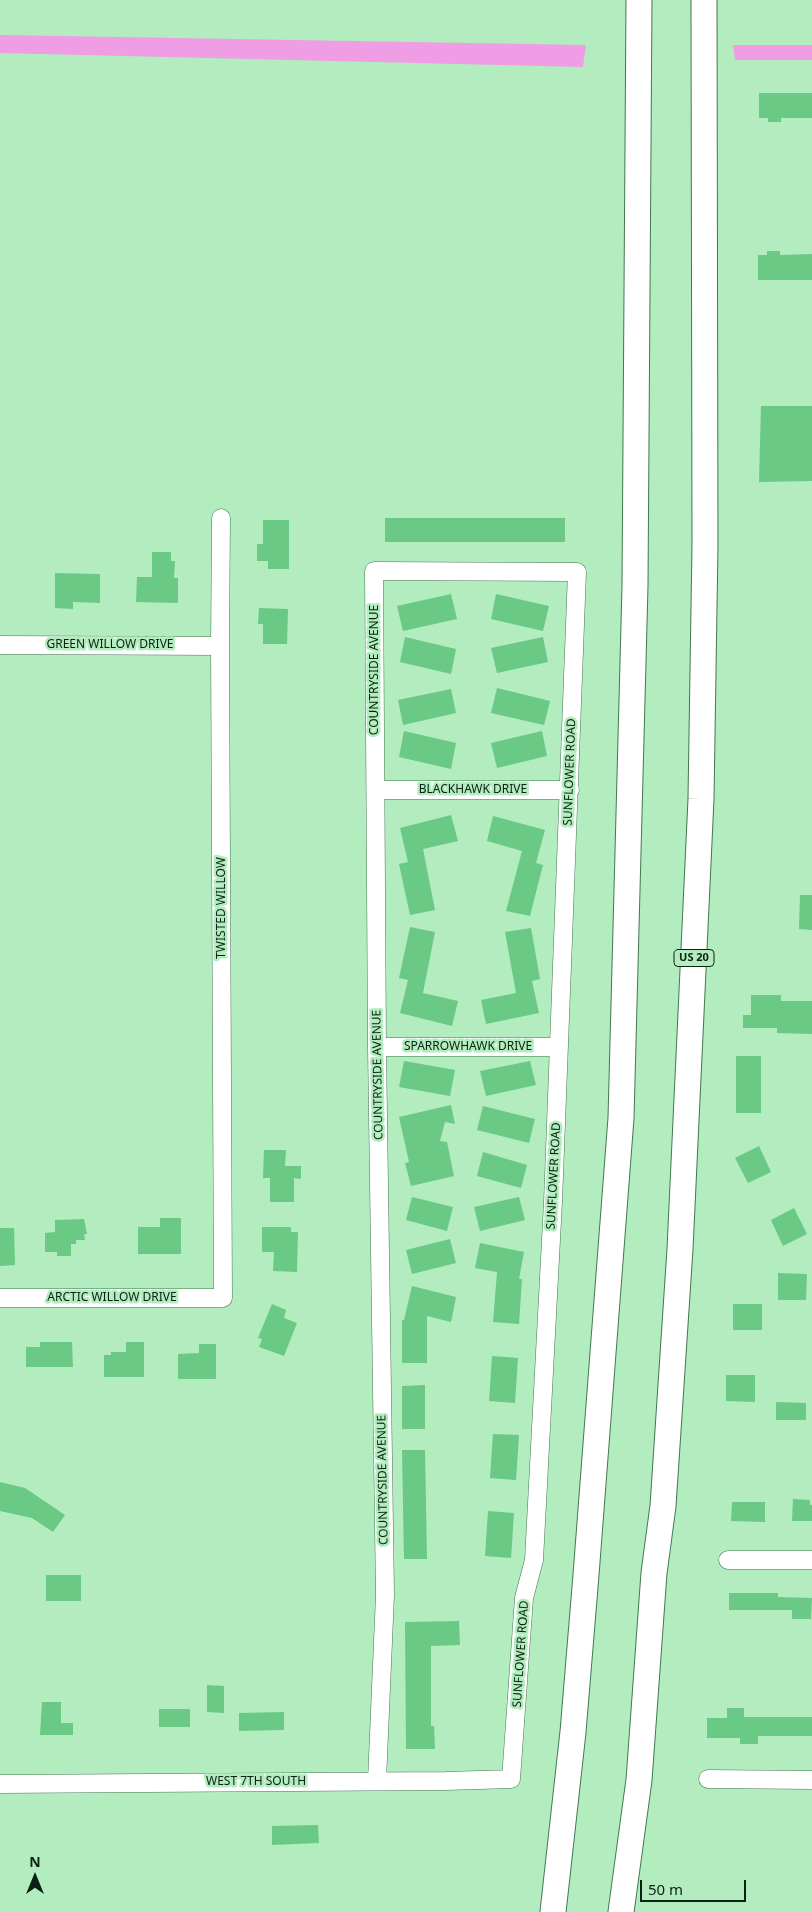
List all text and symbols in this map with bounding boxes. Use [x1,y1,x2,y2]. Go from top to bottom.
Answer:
street label: COUNTRYSIDE AVENUE [368,605,382,735]
street label: GREEN WILLOW DRIVE [46,638,174,652]
street label: SUNFLOWER ROAD [561,718,579,826]
street label: BLACKHAWK DRIVE [419,783,527,797]
street label: TWISTED WILLOW [215,857,229,959]
road number: US 20 [674,950,714,966]
street label: COUNTRYSIDE AVENUE [370,1010,386,1140]
street label: SPARROWHAWK DRIVE [404,1040,532,1054]
street label: SUNFLOWER ROAD [544,1122,564,1230]
street label: ARCTIC WILLOW DRIVE [47,1291,177,1305]
street label: COUNTRYSIDE AVENUE [375,1415,391,1545]
street label: SUNFLOWER ROAD [510,1600,532,1708]
street label: WEST 7TH SOUTH [206,1775,306,1789]
north arrow [10,1852,60,1902]
text: N [29,1852,41,1871]
scale bar [642,1870,748,1902]
text: 50 m [648,1879,683,1899]

